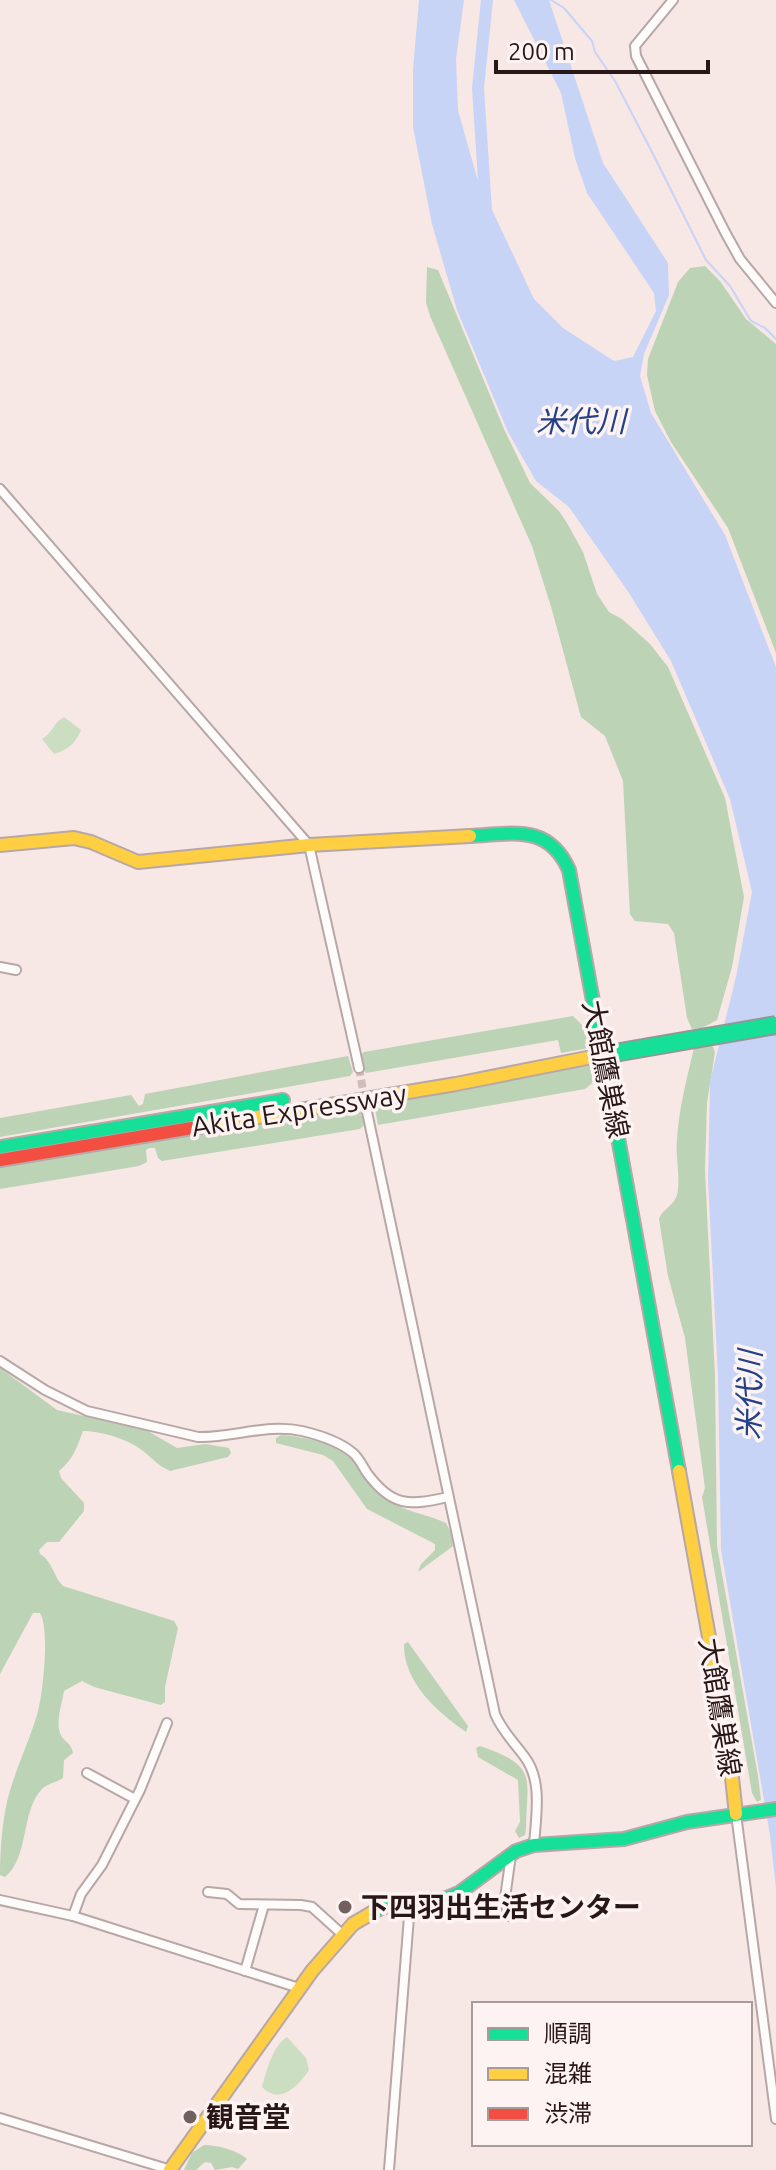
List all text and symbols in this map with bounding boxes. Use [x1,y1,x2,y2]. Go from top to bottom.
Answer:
scale bar [496,24,708,74]
text: 200 m [508,38,575,65]
water label: 米代川 [536,404,629,438]
street label: 大館鷹巣線 [578,997,635,1141]
street label: Akita Expressway [189,1077,409,1142]
water label: 米代川 [731,1347,767,1440]
street label: 大館鷹巣線 [694,1635,747,1778]
place label: 下四羽出生活センター [361,1891,641,1922]
marker: 下四羽出生活センター [336,1898,354,1916]
legend [472,2002,752,2146]
text: 順調 [544,2020,592,2047]
text: 混雑 [544,2060,592,2087]
text: 渋滞 [544,2100,592,2127]
place label: 観音堂 [206,2101,290,2132]
marker: 観音堂 [181,2108,199,2126]

